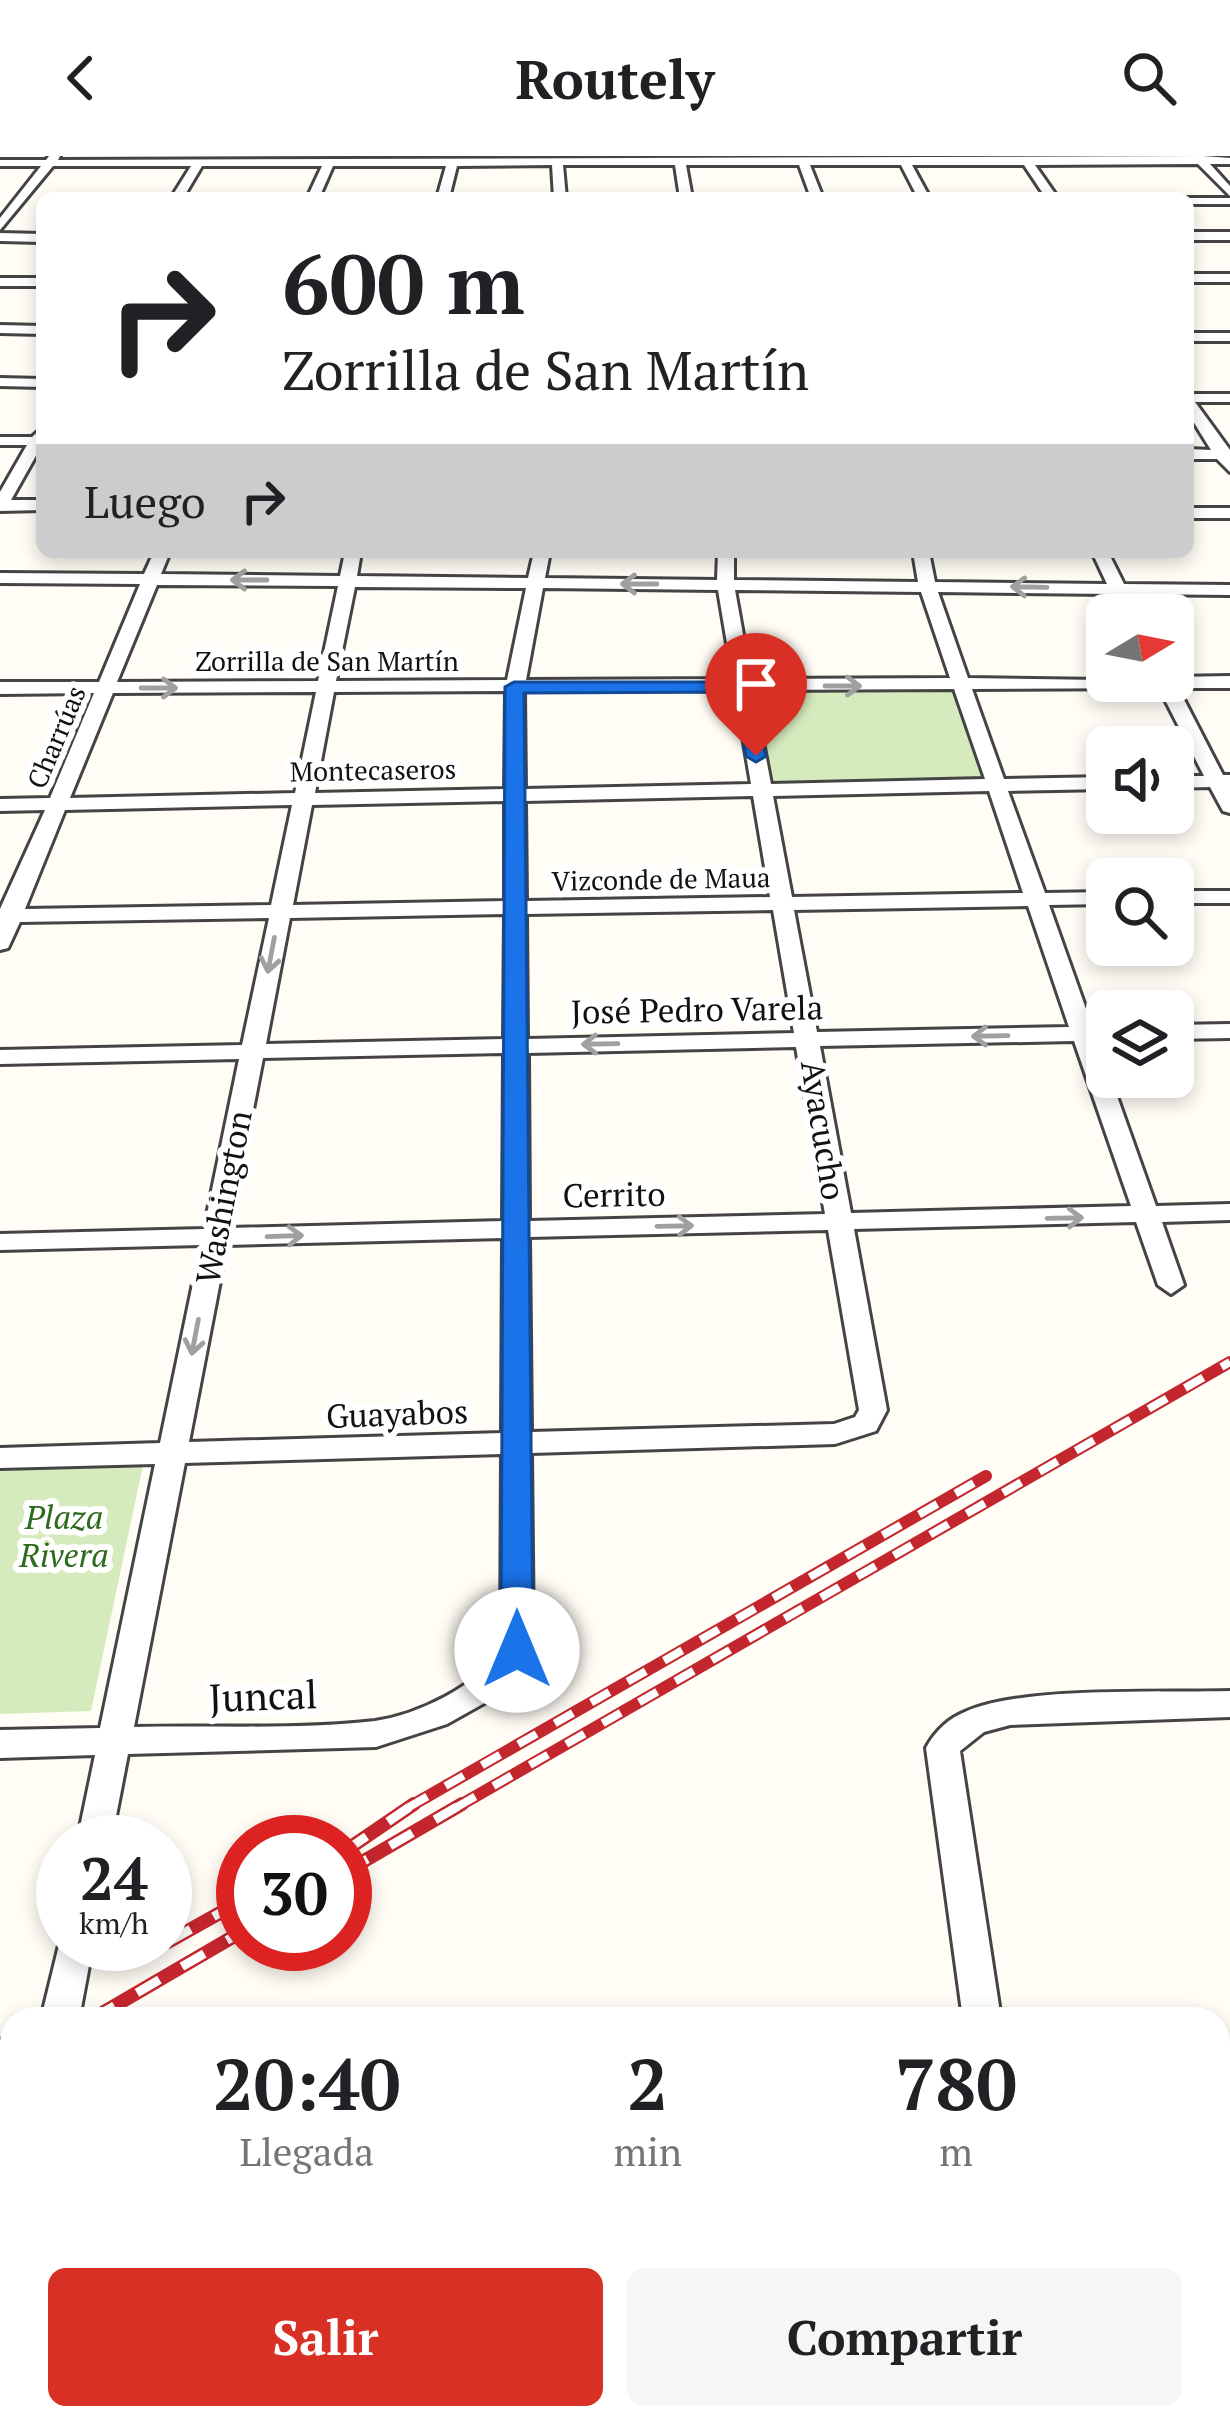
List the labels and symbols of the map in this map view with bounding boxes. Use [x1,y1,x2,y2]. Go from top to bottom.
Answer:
one-way arrow [230,569,269,592]
one-way arrow [620,573,659,595]
one-way arrow [1010,576,1049,598]
north arrow [1086,594,1194,702]
pin [705,633,807,756]
street label: Zorrilla de San Martín [195,643,459,679]
one-way arrow [823,675,862,697]
one-way arrow [139,677,178,699]
street label: Charrúas [18,680,94,794]
street label: Montecaseros [289,751,457,789]
street label: Vizconde de Maua [551,859,771,899]
one-way arrow [259,934,281,973]
street label: José Pedro Varela [570,985,824,1033]
one-way arrow [971,1024,1010,1047]
one-way arrow [581,1033,620,1056]
street label: Ayacucho [792,1057,856,1203]
street label: Washington [185,1106,261,1287]
street label: Cerrito [562,1172,666,1216]
one-way arrow [1045,1206,1084,1229]
one-way arrow [655,1215,694,1237]
one-way arrow [265,1224,304,1247]
one-way arrow [183,1318,206,1356]
street label: Guayabos [325,1389,469,1437]
park label: Plaza Rivera [18,1495,109,1576]
position arrow [454,1587,580,1713]
street label: Juncal [208,1667,318,1723]
speed limit sign: 30 [216,1815,372,1971]

